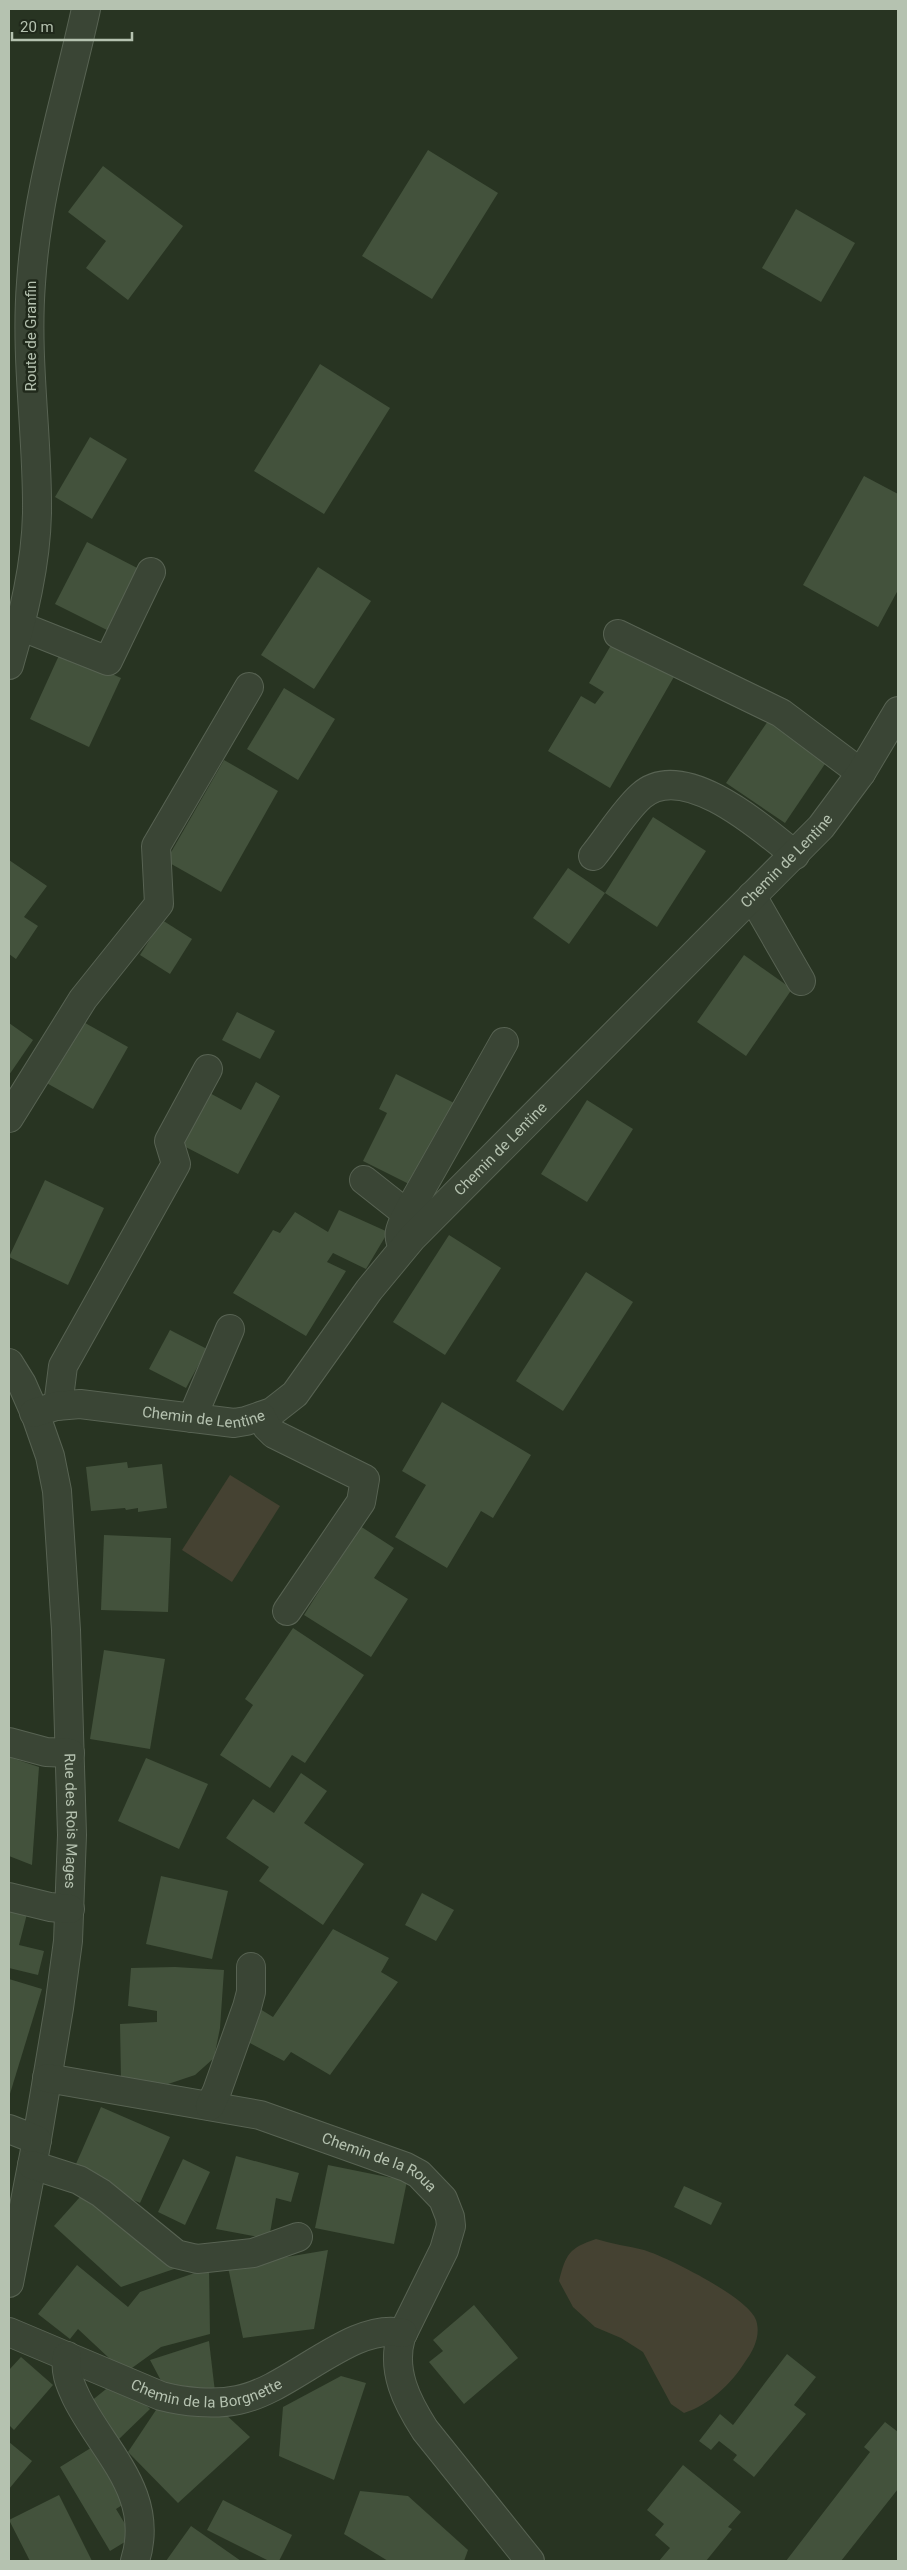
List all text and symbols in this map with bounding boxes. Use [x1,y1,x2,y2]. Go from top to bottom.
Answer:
scale bar [12,10,132,42]
text: 20 m [20,18,54,36]
street label: Route de Granfin [22,281,40,391]
street label: Chemin de Lentine [737,810,837,912]
street label: Chemin de Lentine [450,1099,551,1199]
street label: Chemin de Lentine [141,1403,268,1432]
street label: Rue des Rois Mages [61,1753,81,1889]
street label: Chemin de la Roua [320,2129,440,2196]
street label: Chemin de la Borgnette [129,2370,285,2390]
text: Chemin de la Borgnette [128,2375,285,2412]

